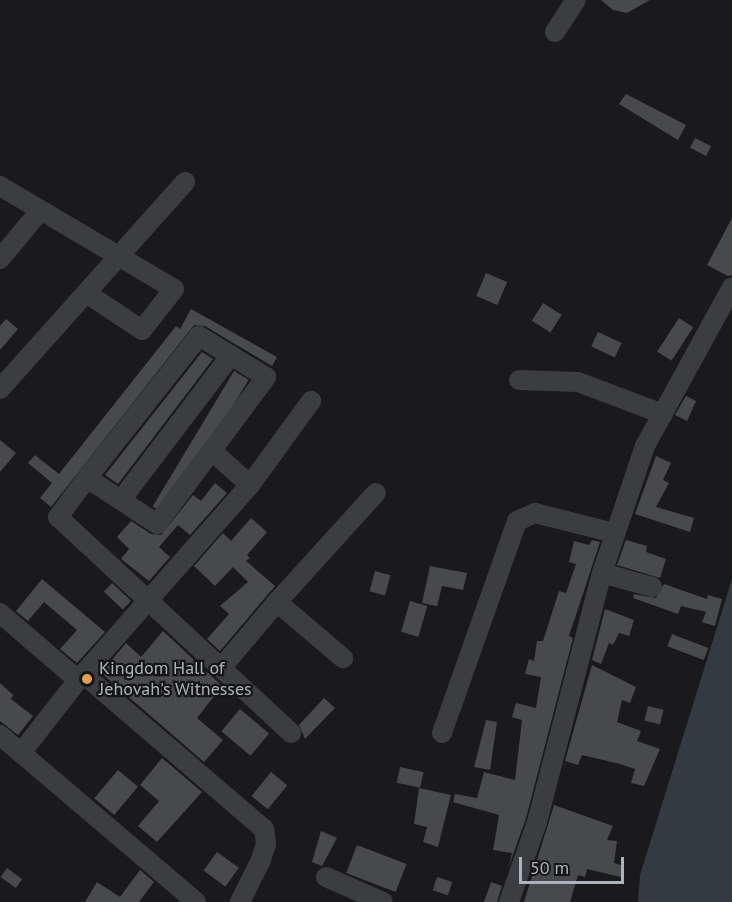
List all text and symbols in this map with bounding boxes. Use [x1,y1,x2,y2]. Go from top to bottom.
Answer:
place label: Kingdom Hall of Jehovah's Witnesses [99,658,252,700]
marker: Kingdom Hall of Jehovah's Witnesses [80,672,94,686]
scale bar [522,845,627,883]
text: 50 m [530,856,569,879]

